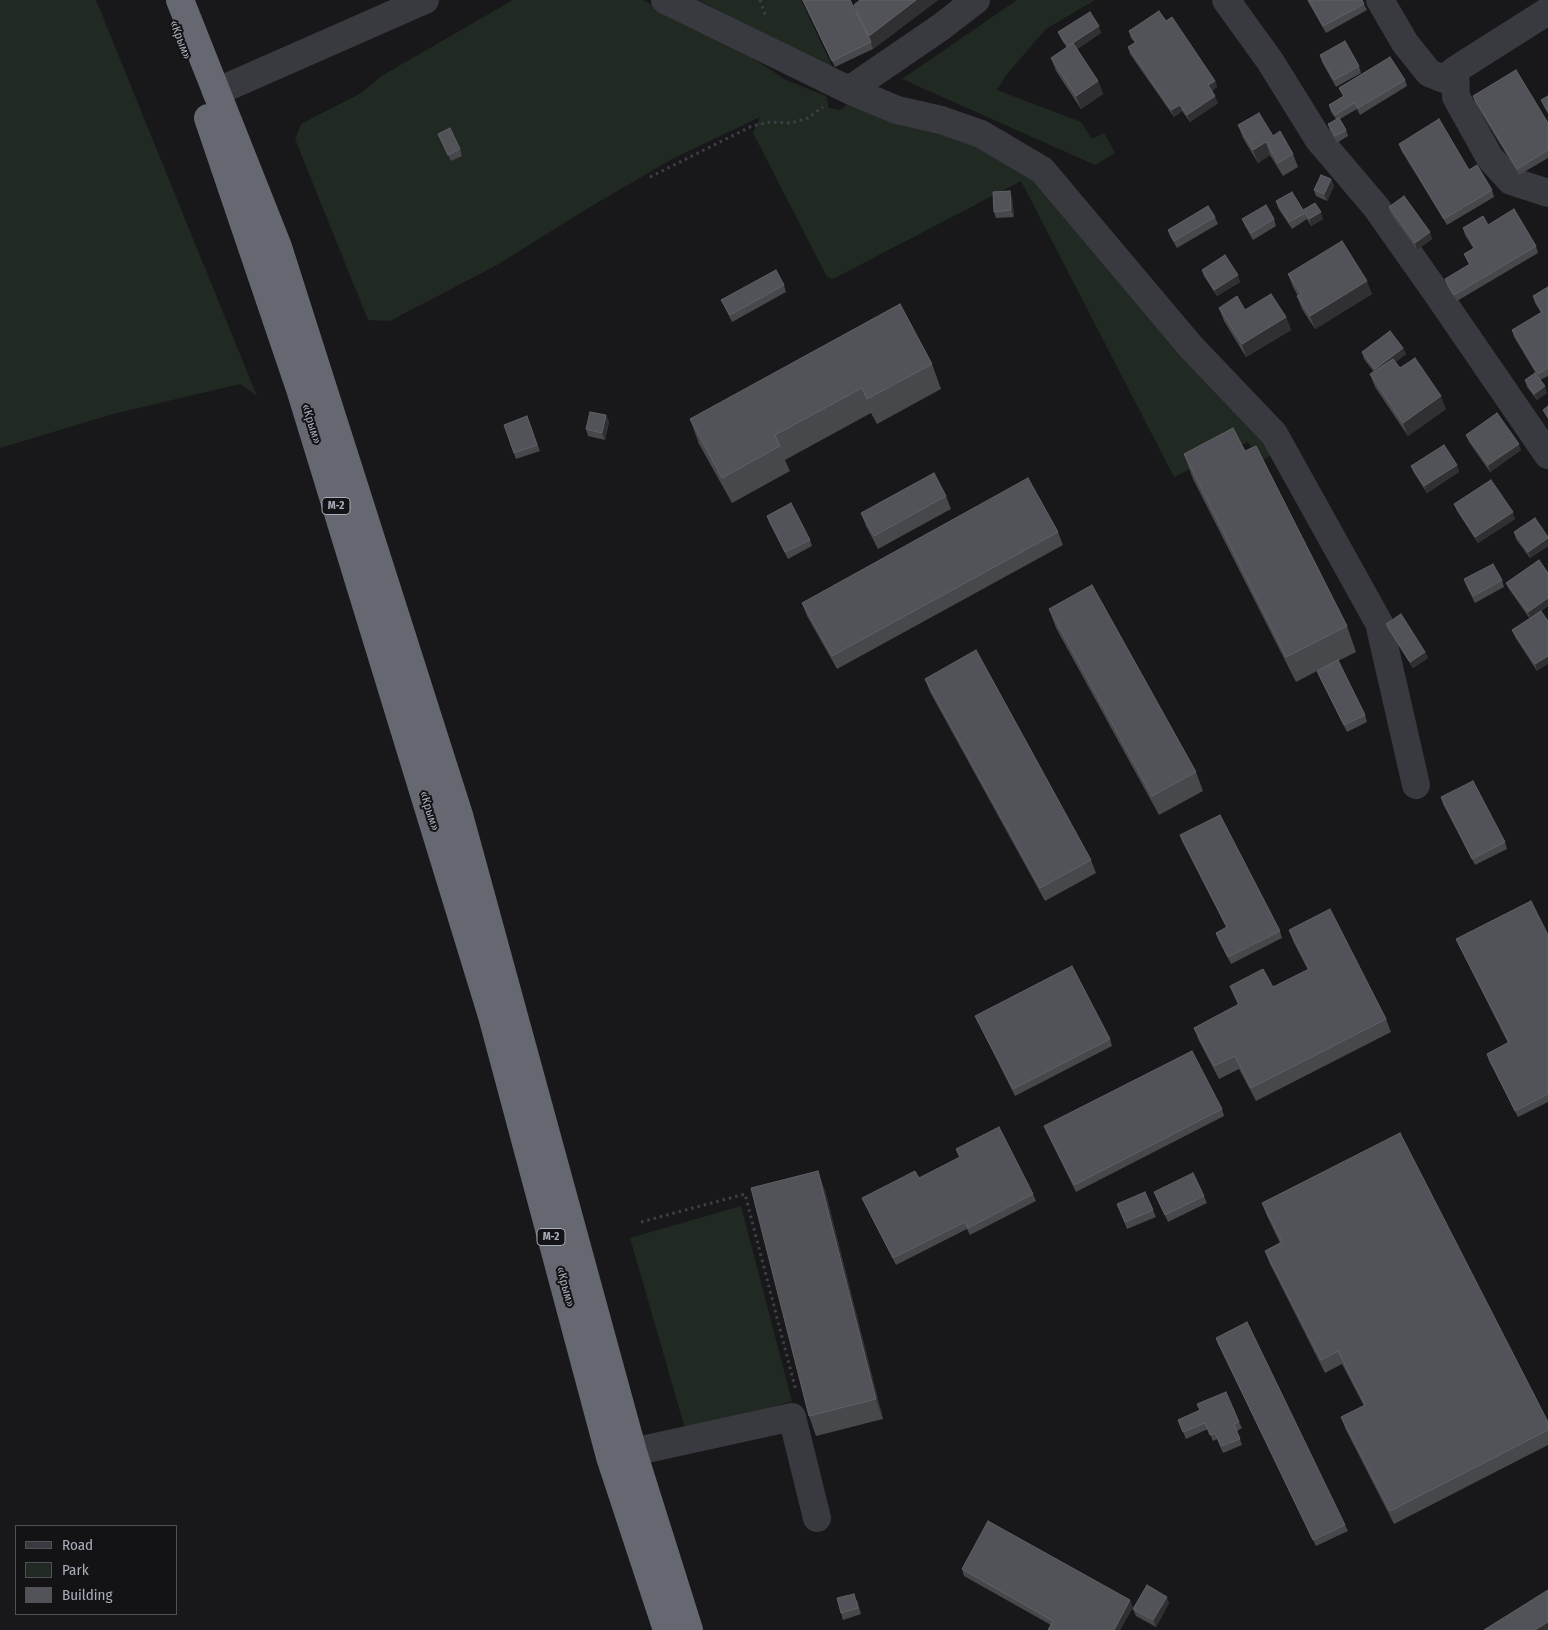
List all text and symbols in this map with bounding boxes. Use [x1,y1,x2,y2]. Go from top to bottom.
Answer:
street label: «Крым» [166,18,194,62]
street label: «Крым» [298,402,324,446]
road number: М-2 [322,498,350,514]
street label: «Крым» [416,789,442,833]
road number: М-2 [537,1228,565,1246]
street label: «Крым» [553,1265,577,1309]
legend [15,1525,178,1615]
text: Road [62,1536,93,1554]
text: Park [62,1561,89,1579]
text: Building [62,1586,113,1604]

